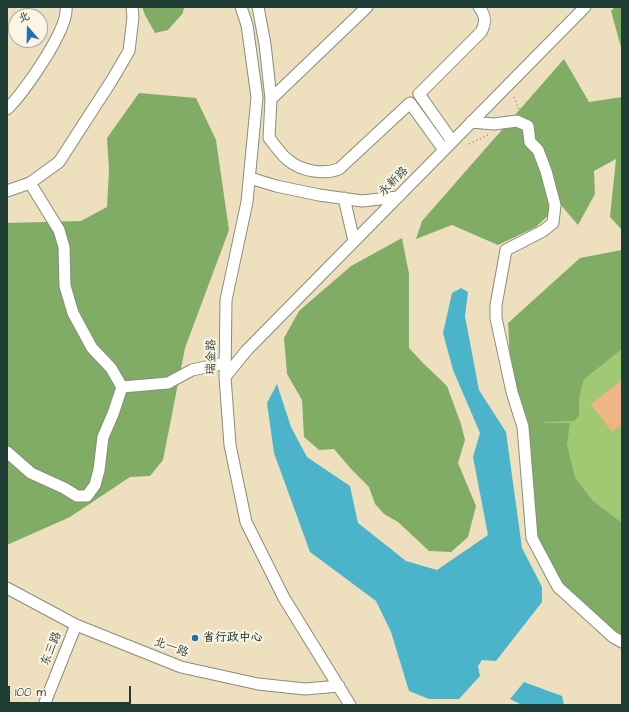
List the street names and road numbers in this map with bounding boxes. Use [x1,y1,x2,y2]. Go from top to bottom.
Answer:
street label: 永新路 [376,164,412,200]
street label: 瑞金路 [204,339,220,375]
street label: 东三路 [39,630,65,668]
street label: 北一路 [152,635,190,661]

